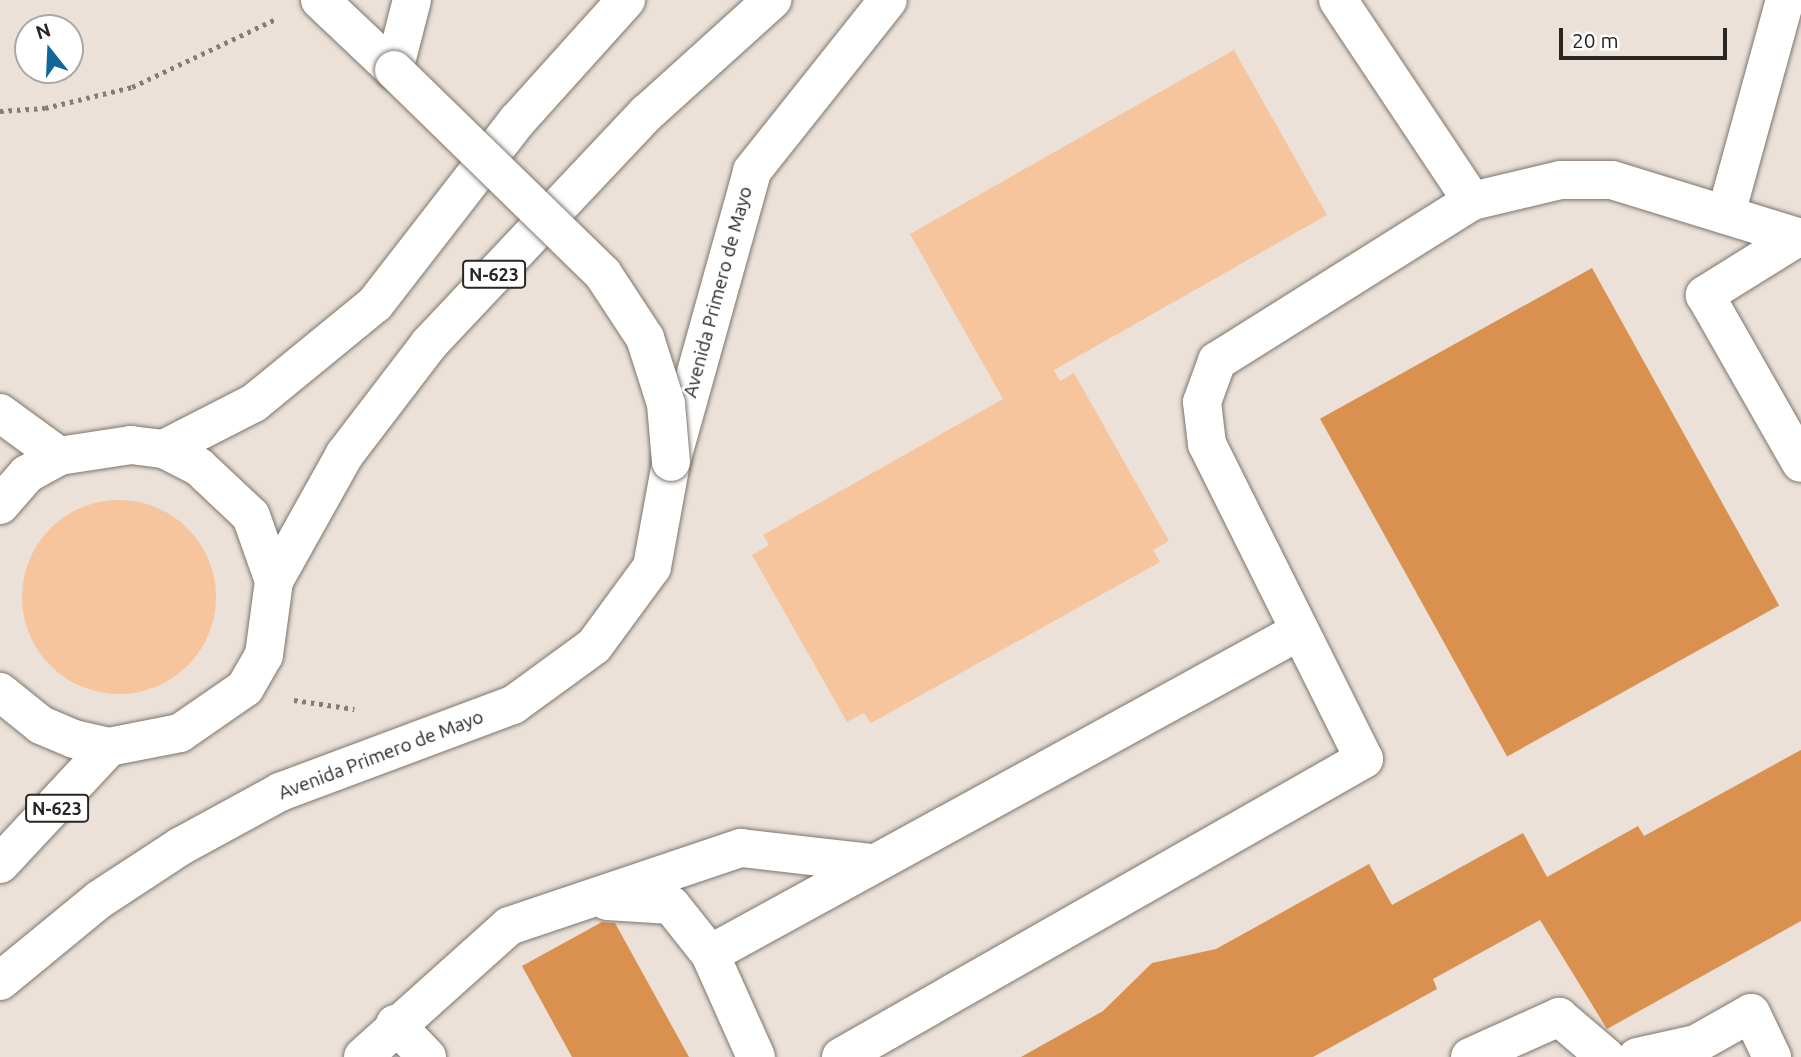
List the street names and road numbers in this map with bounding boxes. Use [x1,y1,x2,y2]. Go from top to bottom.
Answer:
street label: Avenida Primero de Mayo [679,184,757,400]
road number: N-623 [461,260,527,288]
street label: Avenida Primero de Mayo [275,705,487,805]
road number: N-623 [24,794,90,822]

